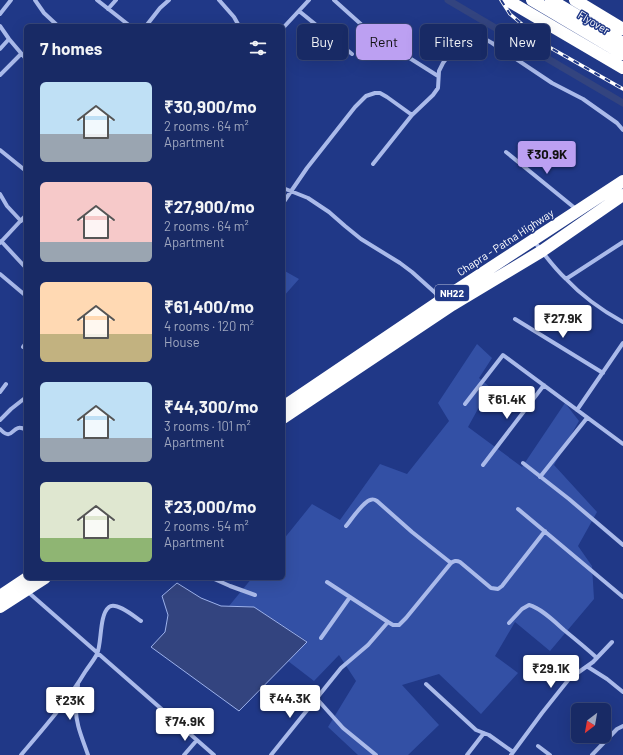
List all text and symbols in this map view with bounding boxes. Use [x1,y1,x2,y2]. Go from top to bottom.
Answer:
street label: Flyover [576,8,612,36]
chip: Buy [297,24,348,60]
chip: Rent [356,24,412,60]
chip: Filters [420,24,487,60]
chip: New [495,24,550,60]
icon: filters [247,37,269,59]
text: 7 homes [40,38,102,58]
text: ₹30,900/mo [164,96,257,116]
icon: home [72,98,120,146]
text: 2 rooms · 64 m² [164,118,249,134]
text: Apartment [164,134,225,150]
pin: ₹30.9K [514,141,580,175]
text: ₹30.9K [527,146,567,162]
text: ₹27,900/mo [164,196,255,216]
icon: home [72,198,120,246]
street label: Chapra - Patna Highway [454,206,556,278]
text: 2 rooms · 64 m² [164,218,249,234]
text: Apartment [164,234,225,250]
road number: NH22 [435,285,469,301]
text: ₹61,400/mo [164,296,254,316]
icon: home [72,298,120,346]
pin: ₹27.9K [530,305,596,339]
text: ₹27.9K [544,310,582,326]
text: 4 rooms · 120 m² [164,318,254,334]
text: House [164,334,200,350]
pin: ₹61.4K [474,386,540,420]
text: ₹61.4K [488,391,526,407]
text: ₹44,300/mo [164,396,259,416]
icon: home [72,398,120,446]
text: 3 rooms · 101 m² [164,418,251,434]
text: Apartment [164,434,225,450]
text: ₹23,000/mo [164,496,256,516]
icon: home [72,498,120,546]
text: 2 rooms · 54 m² [164,518,249,534]
text: Apartment [164,534,225,550]
pin: ₹29.1K [518,655,584,689]
text: ₹29.1K [532,660,570,676]
pin: ₹44.3K [257,685,323,719]
pin: ₹23K [46,687,94,721]
text: ₹44.3K [269,690,311,706]
text: ₹23K [55,692,85,708]
north arrow [571,703,611,743]
map controls [571,703,611,743]
pin: ₹74.9K [152,708,218,742]
text: ₹74.9K [165,713,205,729]

